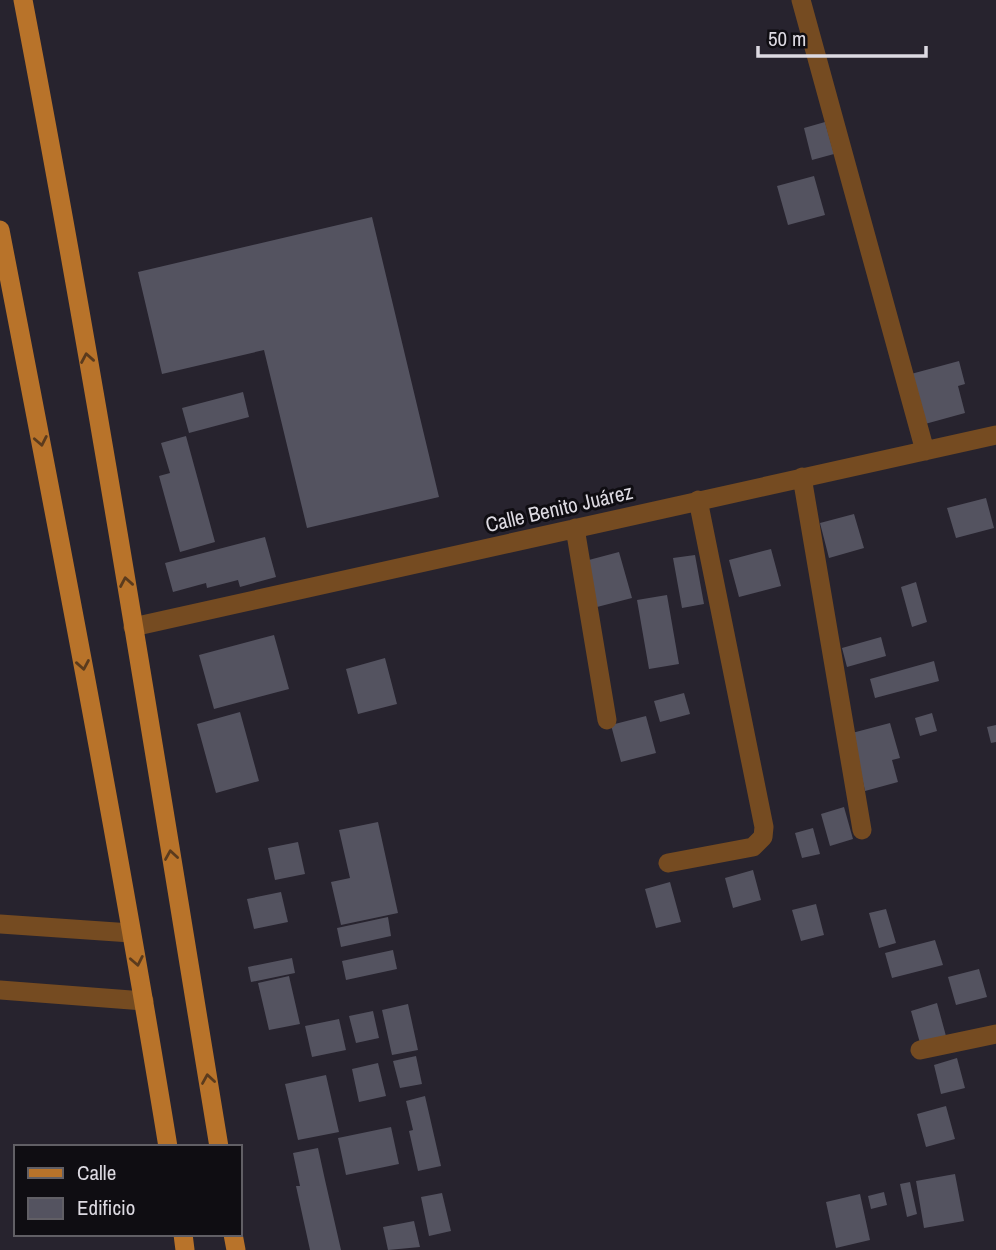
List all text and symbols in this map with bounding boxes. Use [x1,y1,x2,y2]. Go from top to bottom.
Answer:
scale bar [758,14,926,58]
text: 50 m [768,24,806,53]
one-way arrow [80,352,95,364]
one-way arrow [33,435,48,447]
street label: Calle Benito Juárez [483,477,636,539]
one-way arrow [119,576,134,588]
one-way arrow [75,659,90,671]
one-way arrow [164,849,179,861]
one-way arrow [128,955,143,967]
one-way arrow [201,1073,216,1085]
legend [14,1145,242,1236]
text: Calle [77,1158,116,1187]
text: Edificio [77,1193,135,1222]

